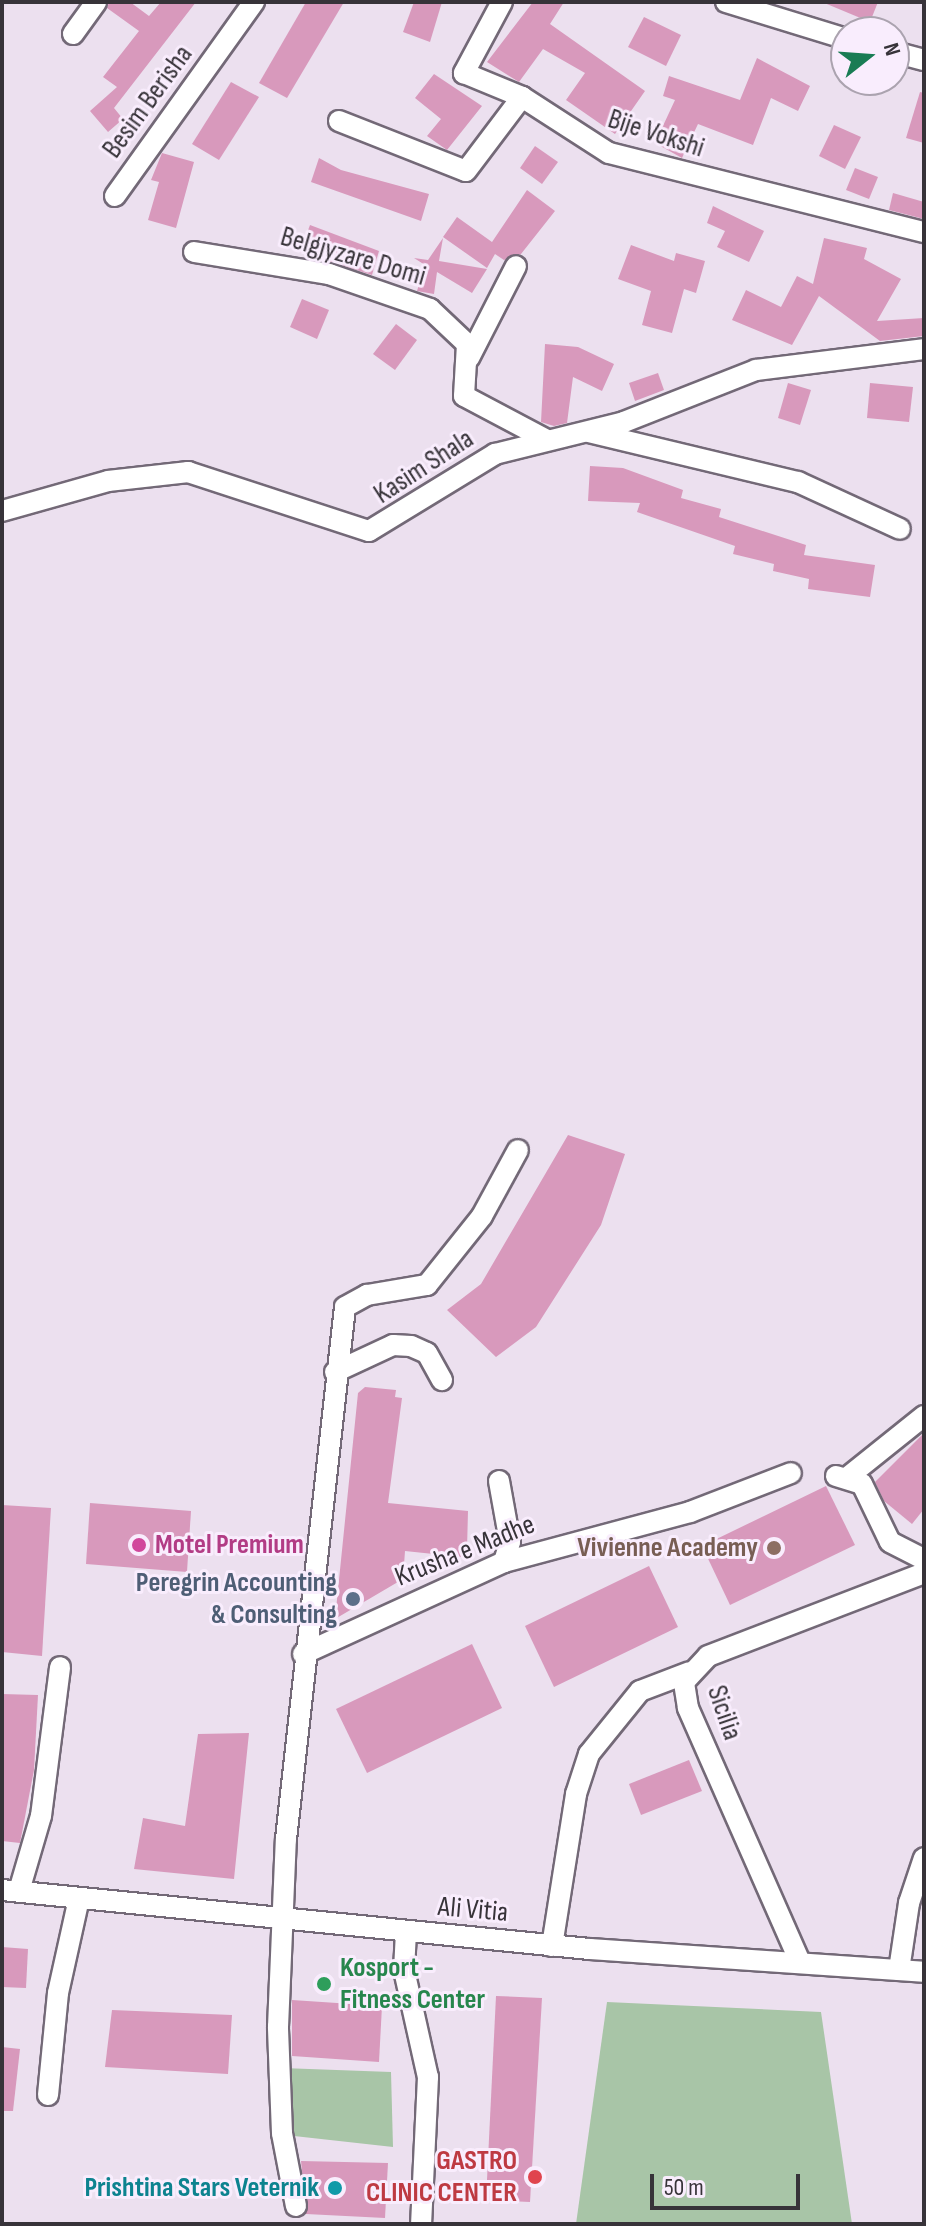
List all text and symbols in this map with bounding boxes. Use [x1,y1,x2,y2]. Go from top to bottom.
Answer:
north arrow [830,16,910,96]
street label: Besim Berisha [96,39,200,165]
text: N [877,40,906,59]
street label: Bije Vokshi [604,103,708,165]
street label: Belgjyzare Domi [277,220,429,294]
street label: Kasim Shala [368,422,480,512]
street label: Krusha e Madhe [390,1508,540,1594]
place label: Motel Premium [155,1528,304,1562]
place label: Vivienne Academy [577,1531,758,1565]
marker: Motel Premium [130,1536,148,1554]
marker: Vivienne Academy [765,1539,783,1557]
place label: Peregrin Accounting & Consulting [136,1566,337,1632]
marker: Peregrin Accounting & Consulting [344,1590,362,1608]
street label: Sicilia [699,1681,749,1745]
street label: Ali Vitia [437,1890,509,1930]
place label: Kosport - Fitness Center [340,1951,485,2017]
marker: Kosport - Fitness Center [315,1975,333,1993]
place label: GASTRO CLINIC CENTER [366,2144,517,2210]
scale bar [654,2158,804,2208]
marker: GASTRO CLINIC CENTER [524,2166,546,2188]
place label: Prishtina Stars Veternik [84,2171,319,2205]
text: 50 m [664,2173,704,2202]
marker: Prishtina Stars Veternik [326,2179,344,2197]

